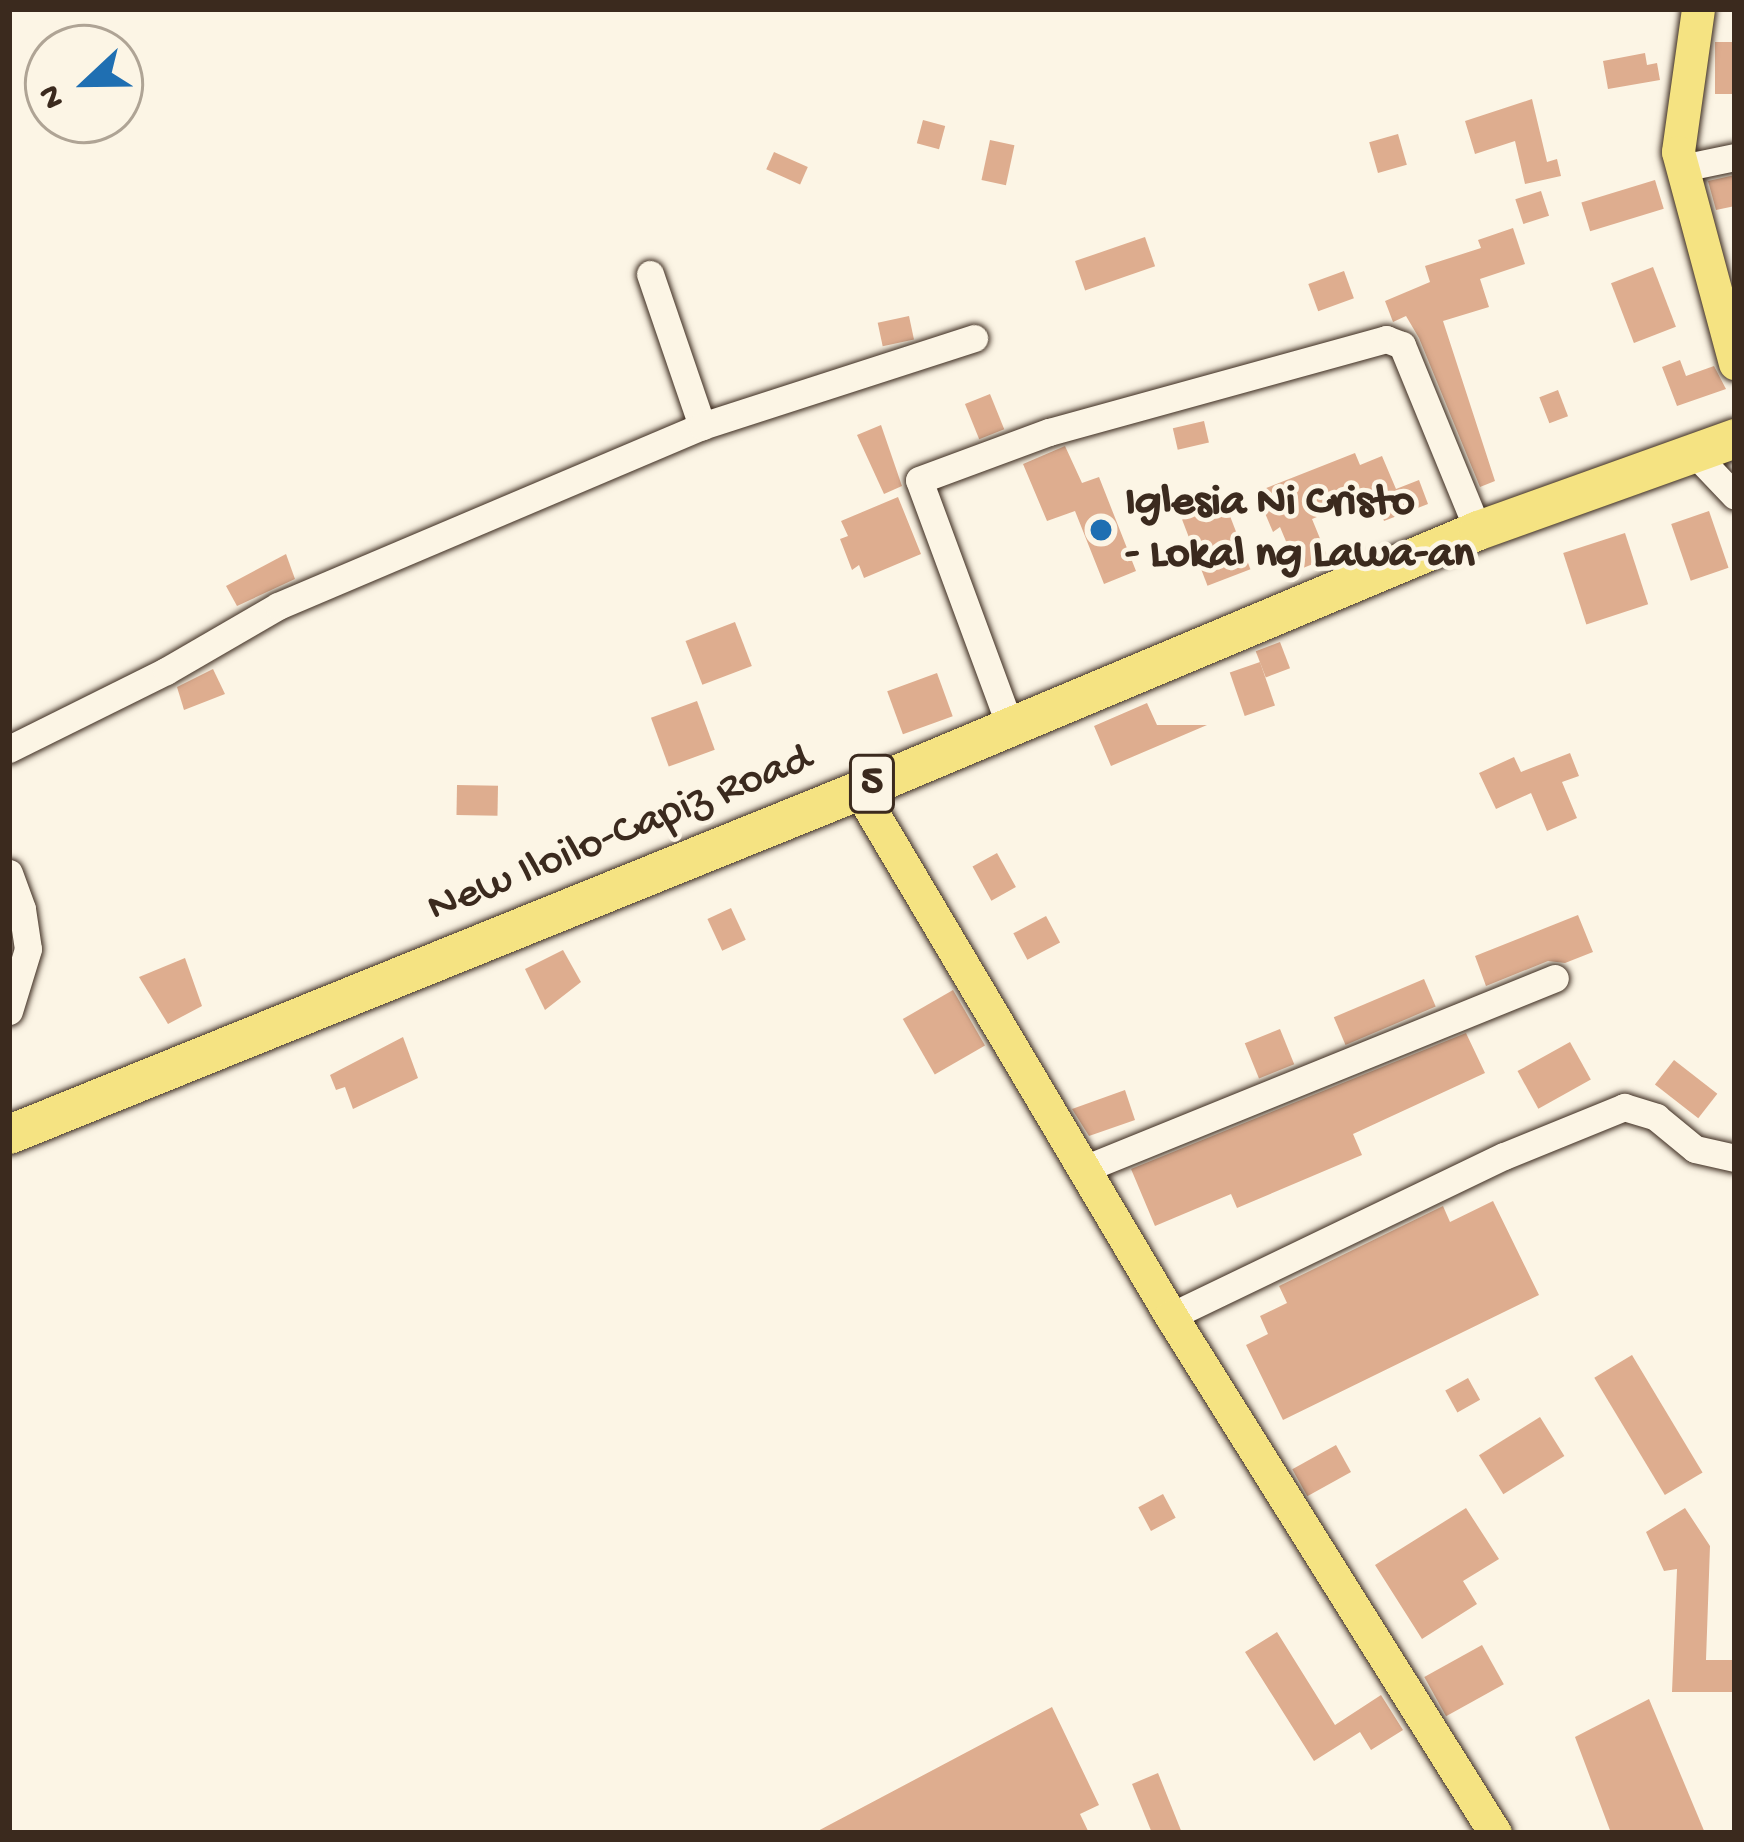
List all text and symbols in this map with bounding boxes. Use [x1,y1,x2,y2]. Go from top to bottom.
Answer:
north arrow [24,24,144,144]
text: N [32,79,75,113]
place label: Iglesia Ni Cristo - Lokal ng Lawa-an [1125,477,1475,583]
marker: Iglesia Ni Cristo - Lokal ng Lawa-an [1088,517,1114,543]
street label: New Iloilo-Capiz Road [420,733,820,937]
road number: 5 [848,748,896,820]

